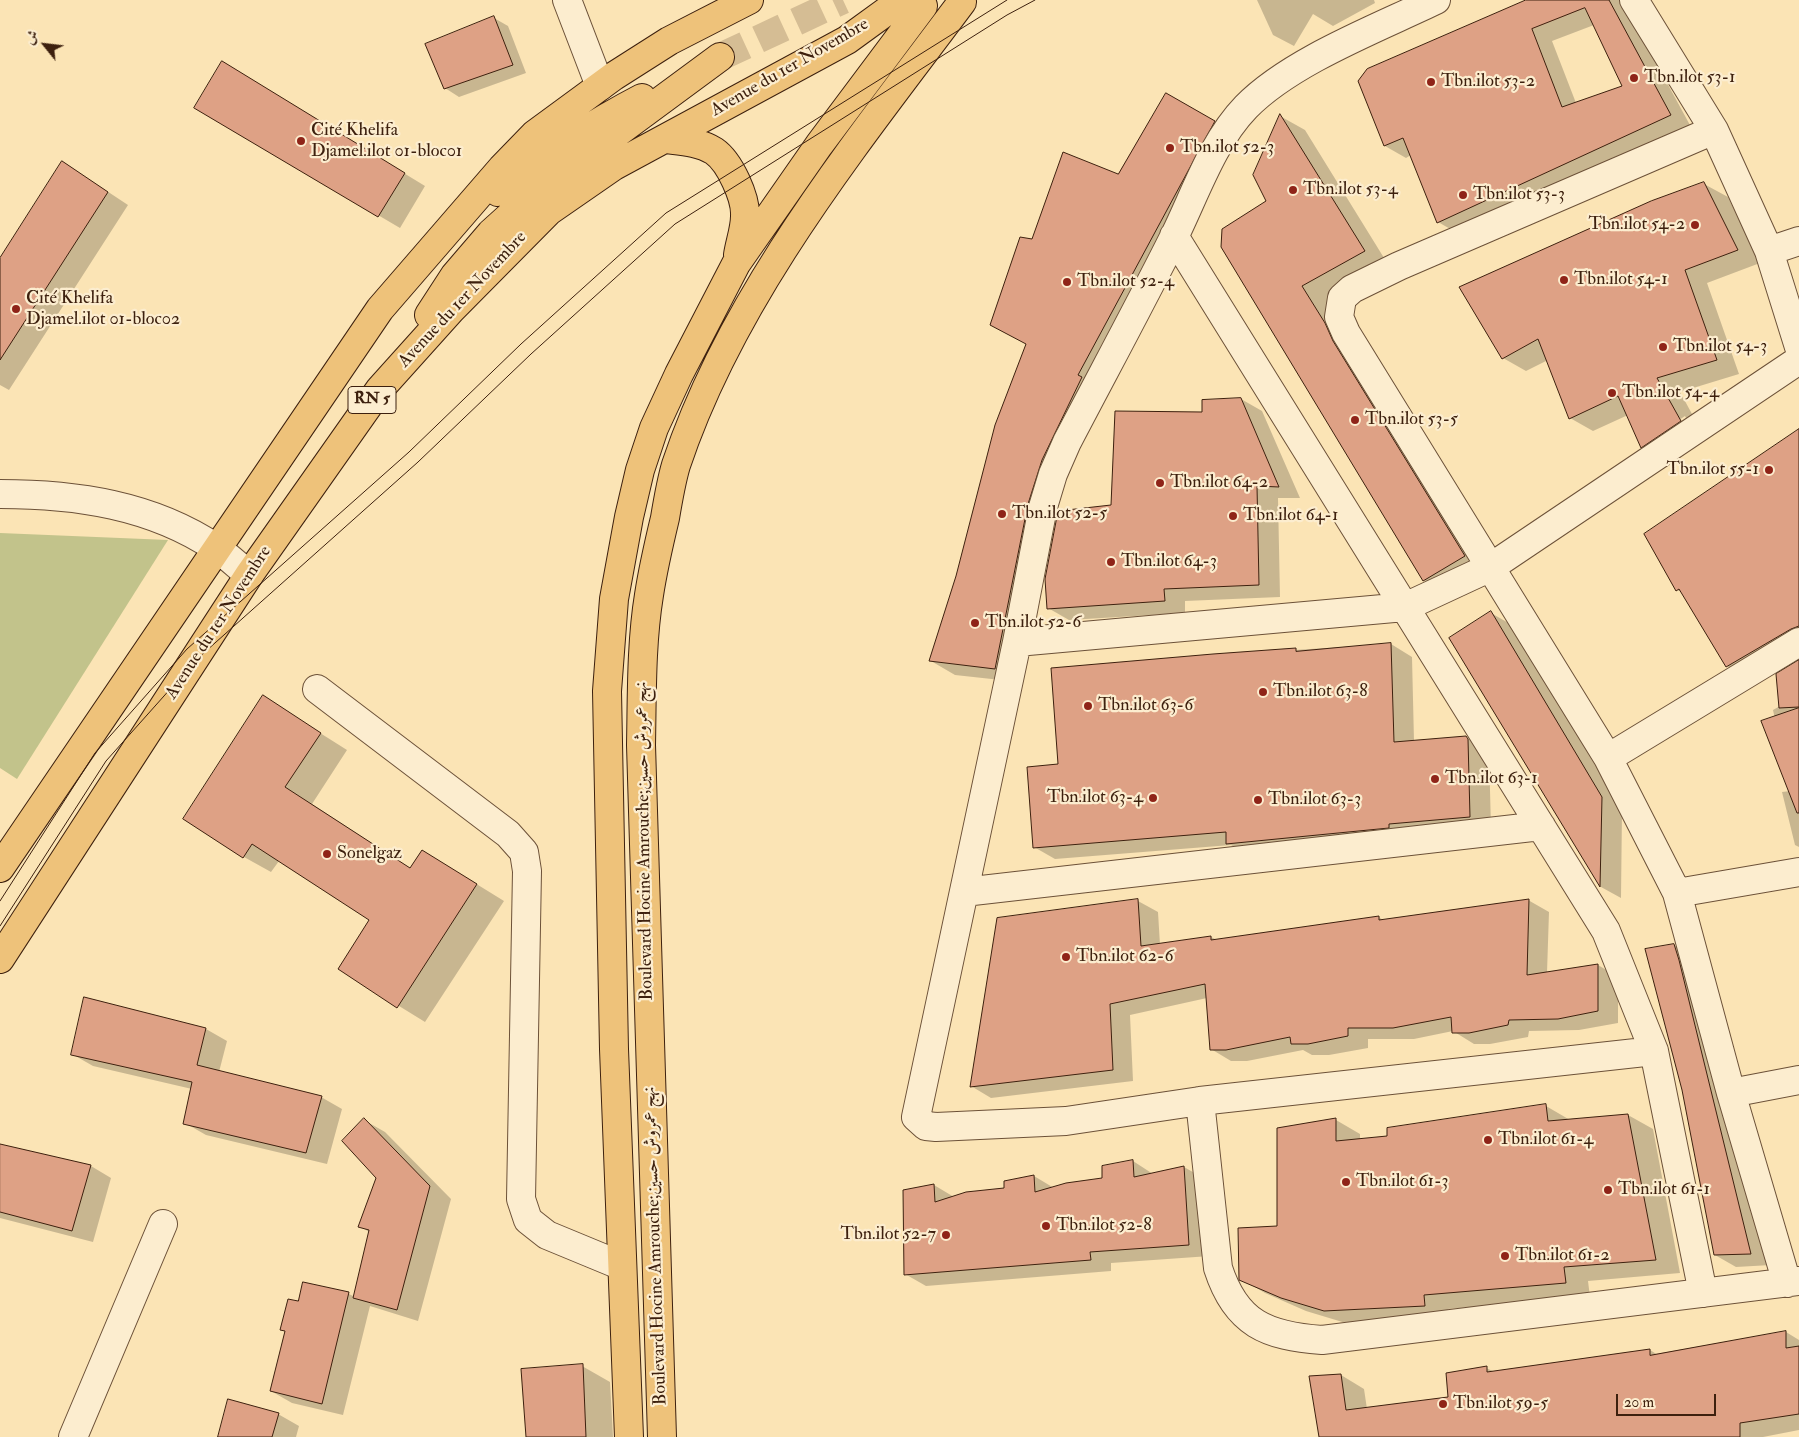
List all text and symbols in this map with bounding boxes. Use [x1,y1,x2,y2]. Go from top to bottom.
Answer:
street label: Avenue du 1er Novembre [707,14,873,122]
north arrow [20,20,70,70]
text: ش [21,27,42,48]
place label: Tbn.ilot 53-1 [1644,67,1735,89]
place label: Tbn.ilot 53-2 [1441,71,1535,93]
marker: Tbn.ilot 53-1 [1628,72,1640,84]
marker: Tbn.ilot 53-2 [1425,76,1437,88]
place label: Cité Khelifa Djamel.ilot 01-bloc01 [311,120,462,162]
marker: Cité Khelifa Djamel.ilot 01-bloc01 [295,135,307,147]
place label: Tbn.ilot 52-3 [1180,137,1274,159]
marker: Tbn.ilot 52-3 [1164,142,1176,154]
place label: Tbn.ilot 53-4 [1303,179,1398,201]
marker: Tbn.ilot 53-4 [1287,184,1299,196]
place label: Tbn.ilot 53-3 [1473,184,1565,206]
marker: Tbn.ilot 53-3 [1457,189,1469,201]
place label: Tbn.ilot 54-2 [1589,214,1685,236]
marker: Tbn.ilot 54-2 [1689,219,1701,231]
street label: Avenue du 1er Novembre [394,227,532,373]
place label: Tbn.ilot 54-1 [1574,269,1668,291]
place label: Tbn.ilot 52-4 [1077,271,1174,293]
marker: Tbn.ilot 54-1 [1558,274,1570,286]
marker: Tbn.ilot 52-4 [1061,276,1073,288]
place label: Cité Khelifa Djamel.ilot 01-bloc02 [26,288,180,330]
marker: Cité Khelifa Djamel.ilot 01-bloc02 [10,303,22,315]
place label: Tbn.ilot 54-3 [1673,336,1767,358]
marker: Tbn.ilot 54-3 [1657,341,1669,353]
place label: Tbn.ilot 54-4 [1622,382,1719,404]
road number: RN 5 [348,386,396,414]
marker: Tbn.ilot 54-4 [1606,387,1618,399]
place label: Tbn.ilot 53-5 [1365,409,1458,431]
marker: Tbn.ilot 53-5 [1349,414,1361,426]
place label: Tbn.ilot 55-1 [1667,459,1759,481]
marker: Tbn.ilot 55-1 [1763,464,1775,476]
place label: Tbn.ilot 64-2 [1170,472,1268,494]
marker: Tbn.ilot 64-2 [1154,477,1166,489]
place label: Tbn.ilot 52-5 [1012,503,1107,525]
place label: Tbn.ilot 64-1 [1243,505,1338,527]
marker: Tbn.ilot 52-5 [996,508,1008,520]
marker: Tbn.ilot 64-1 [1227,510,1239,522]
street label: Avenue du 1er Novembre [161,542,277,704]
place label: Tbn.ilot 64-3 [1121,551,1217,573]
marker: Tbn.ilot 64-3 [1105,556,1117,568]
place label: Tbn.ilot 52-6 [985,612,1081,634]
marker: Tbn.ilot 52-6 [969,617,981,629]
street label: Boulevard Hocine Amrouche;نهج عمروش حسين [631,681,659,1001]
place label: Tbn.ilot 63-8 [1273,681,1368,703]
marker: Tbn.ilot 63-8 [1257,686,1269,698]
place label: Tbn.ilot 63-6 [1098,695,1193,717]
marker: Tbn.ilot 63-6 [1082,700,1094,712]
place label: Tbn.ilot 63-1 [1445,768,1538,790]
marker: Tbn.ilot 63-1 [1429,773,1441,785]
place label: Tbn.ilot 63-4 [1047,787,1143,809]
place label: Tbn.ilot 63-3 [1268,789,1361,811]
marker: Tbn.ilot 63-4 [1147,792,1159,804]
marker: Tbn.ilot 63-3 [1252,794,1264,806]
place label: Sonelgaz [337,843,402,865]
marker: Sonelgaz [321,848,333,860]
place label: Tbn.ilot 62-6 [1076,946,1173,968]
marker: Tbn.ilot 62-6 [1060,951,1072,963]
street label: Boulevard Hocine Amrouche;نهج عمروش حسين [640,1086,672,1406]
place label: Tbn.ilot 61-4 [1498,1129,1593,1151]
marker: Tbn.ilot 61-4 [1482,1134,1494,1146]
place label: Tbn.ilot 61-3 [1356,1171,1449,1193]
marker: Tbn.ilot 61-3 [1340,1176,1352,1188]
place label: Tbn.ilot 61-1 [1618,1179,1710,1201]
marker: Tbn.ilot 61-1 [1602,1184,1614,1196]
place label: Tbn.ilot 52-8 [1056,1215,1152,1237]
marker: Tbn.ilot 52-8 [1040,1220,1052,1232]
place label: Tbn.ilot 52-7 [841,1224,936,1246]
marker: Tbn.ilot 52-7 [940,1229,952,1241]
place label: Tbn.ilot 61-2 [1515,1245,1610,1267]
marker: Tbn.ilot 61-2 [1499,1250,1511,1262]
scale bar [1619,1384,1719,1416]
place label: Tbn.ilot 59-5 [1453,1393,1548,1415]
text: 20 m [1624,1393,1654,1412]
marker: Tbn.ilot 59-5 [1437,1398,1449,1410]

